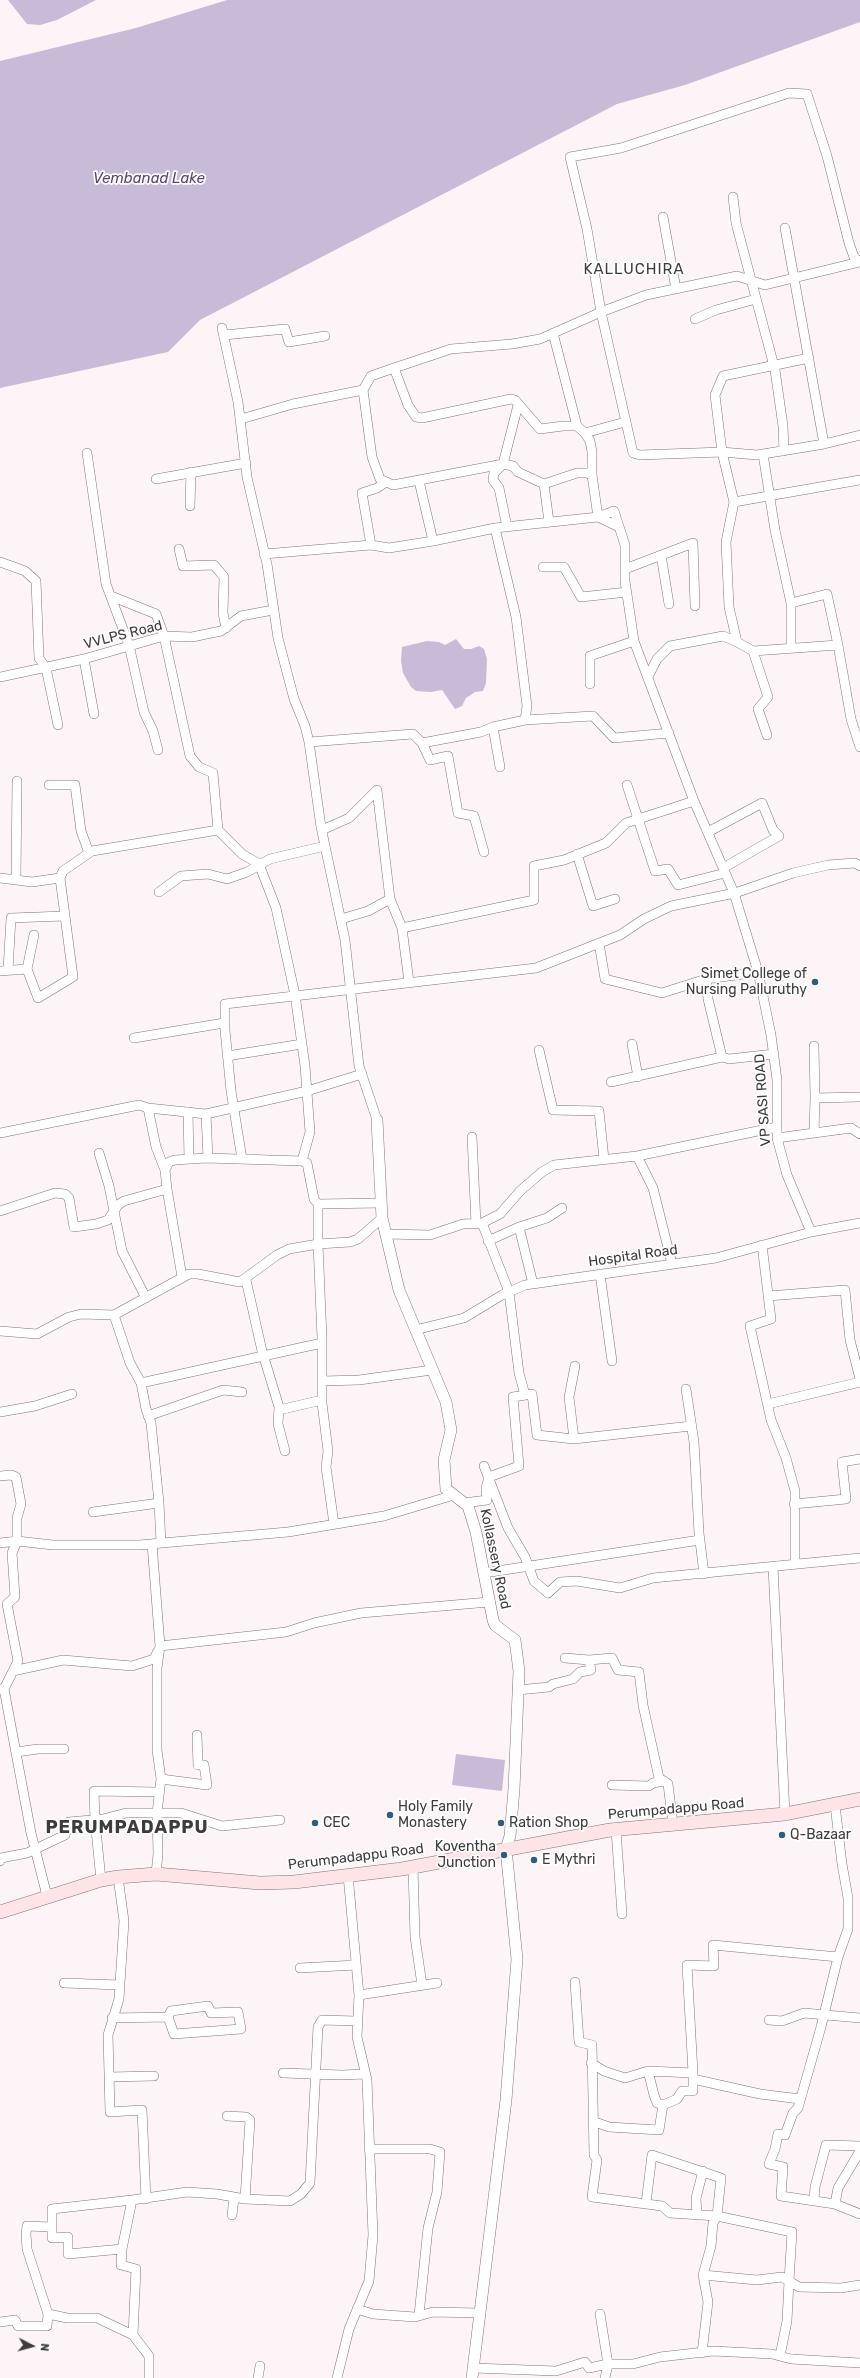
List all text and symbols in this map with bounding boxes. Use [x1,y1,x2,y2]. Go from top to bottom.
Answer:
water label: Vembanad Lake [93,170,205,188]
district label: KALLUCHIRA [584,261,684,279]
street label: VVLPS Road [82,617,164,653]
place label: Simet College of Nursing Palluruthy [686,966,807,998]
marker: Simet College of Nursing Palluruthy [810,977,820,987]
street label: VP SASI ROAD [751,1053,775,1147]
street label: Hospital Road [587,1241,679,1271]
street label: Kollassery Road [476,1507,514,1611]
street label: Perumpadappu Road [607,1795,745,1823]
place label: Holy Family Monastery [398,1799,473,1832]
marker: Holy Family Monastery [385,1810,395,1820]
place label: CEC [323,1815,350,1831]
place label: Ration Shop [509,1815,588,1831]
district label: PERUMPADAPPU [45,1817,209,1839]
marker: CEC [310,1818,320,1828]
marker: Ration Shop [496,1818,506,1828]
place label: Q-Bazaar [790,1827,851,1843]
marker: Q-Bazaar [777,1830,787,1840]
place label: Koventha Junction [435,1839,496,1872]
street label: Perumpadappu Road [287,1840,425,1874]
marker: Koventha Junction [499,1850,509,1860]
place label: E Mythri [542,1852,595,1868]
marker: E Mythri [529,1855,539,1865]
north arrow [12,2326,52,2366]
text: N [38,2343,51,2352]

